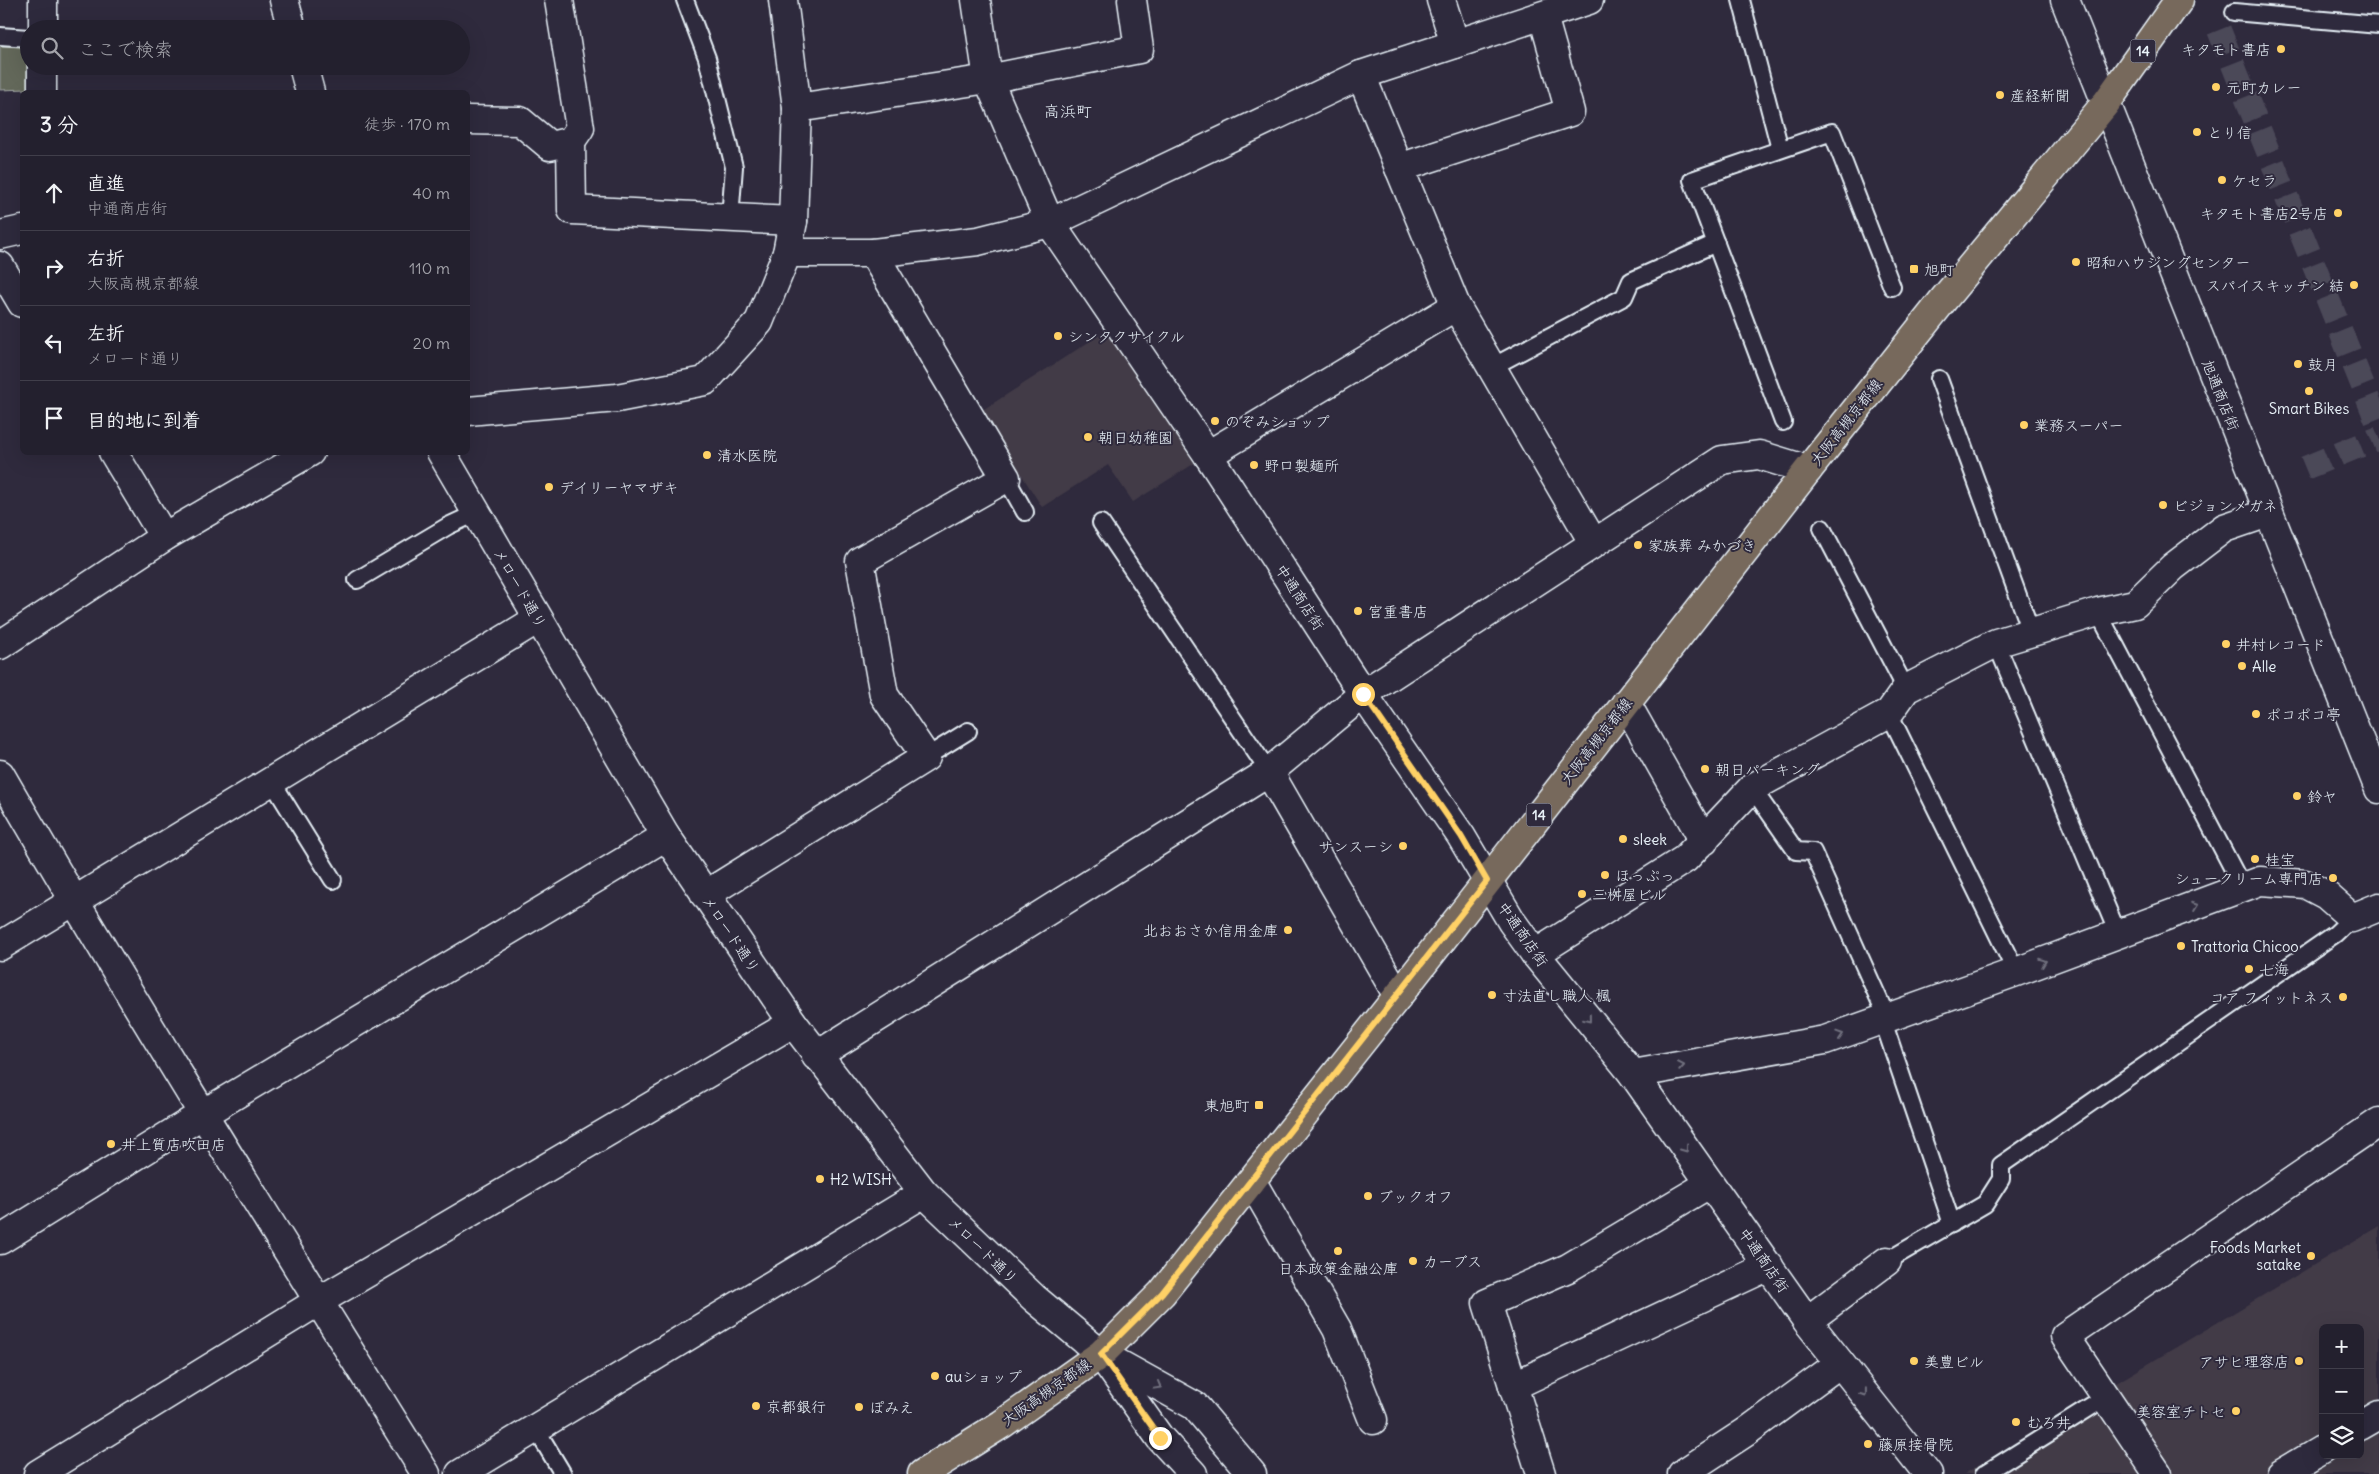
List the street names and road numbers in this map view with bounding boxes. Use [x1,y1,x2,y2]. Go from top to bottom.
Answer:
road number: 14 [2130,40,2156,62]
street label: 旭通商店街 [2198,357,2244,433]
street label: 大阪高槻京都線 [1806,375,1886,469]
street label: メロード通り [489,544,551,632]
street label: 中通商店街 [1272,560,1328,634]
street label: 大阪高槻京都線 [1556,694,1636,788]
road number: 14 [1526,804,1552,826]
street label: メロード通り [698,891,764,977]
street label: 中通商店街 [1494,898,1552,970]
street label: メロード通り [944,1212,1022,1288]
street label: 中通商店街 [1735,1224,1793,1296]
street label: 大阪高槻京都線 [998,1354,1094,1430]

